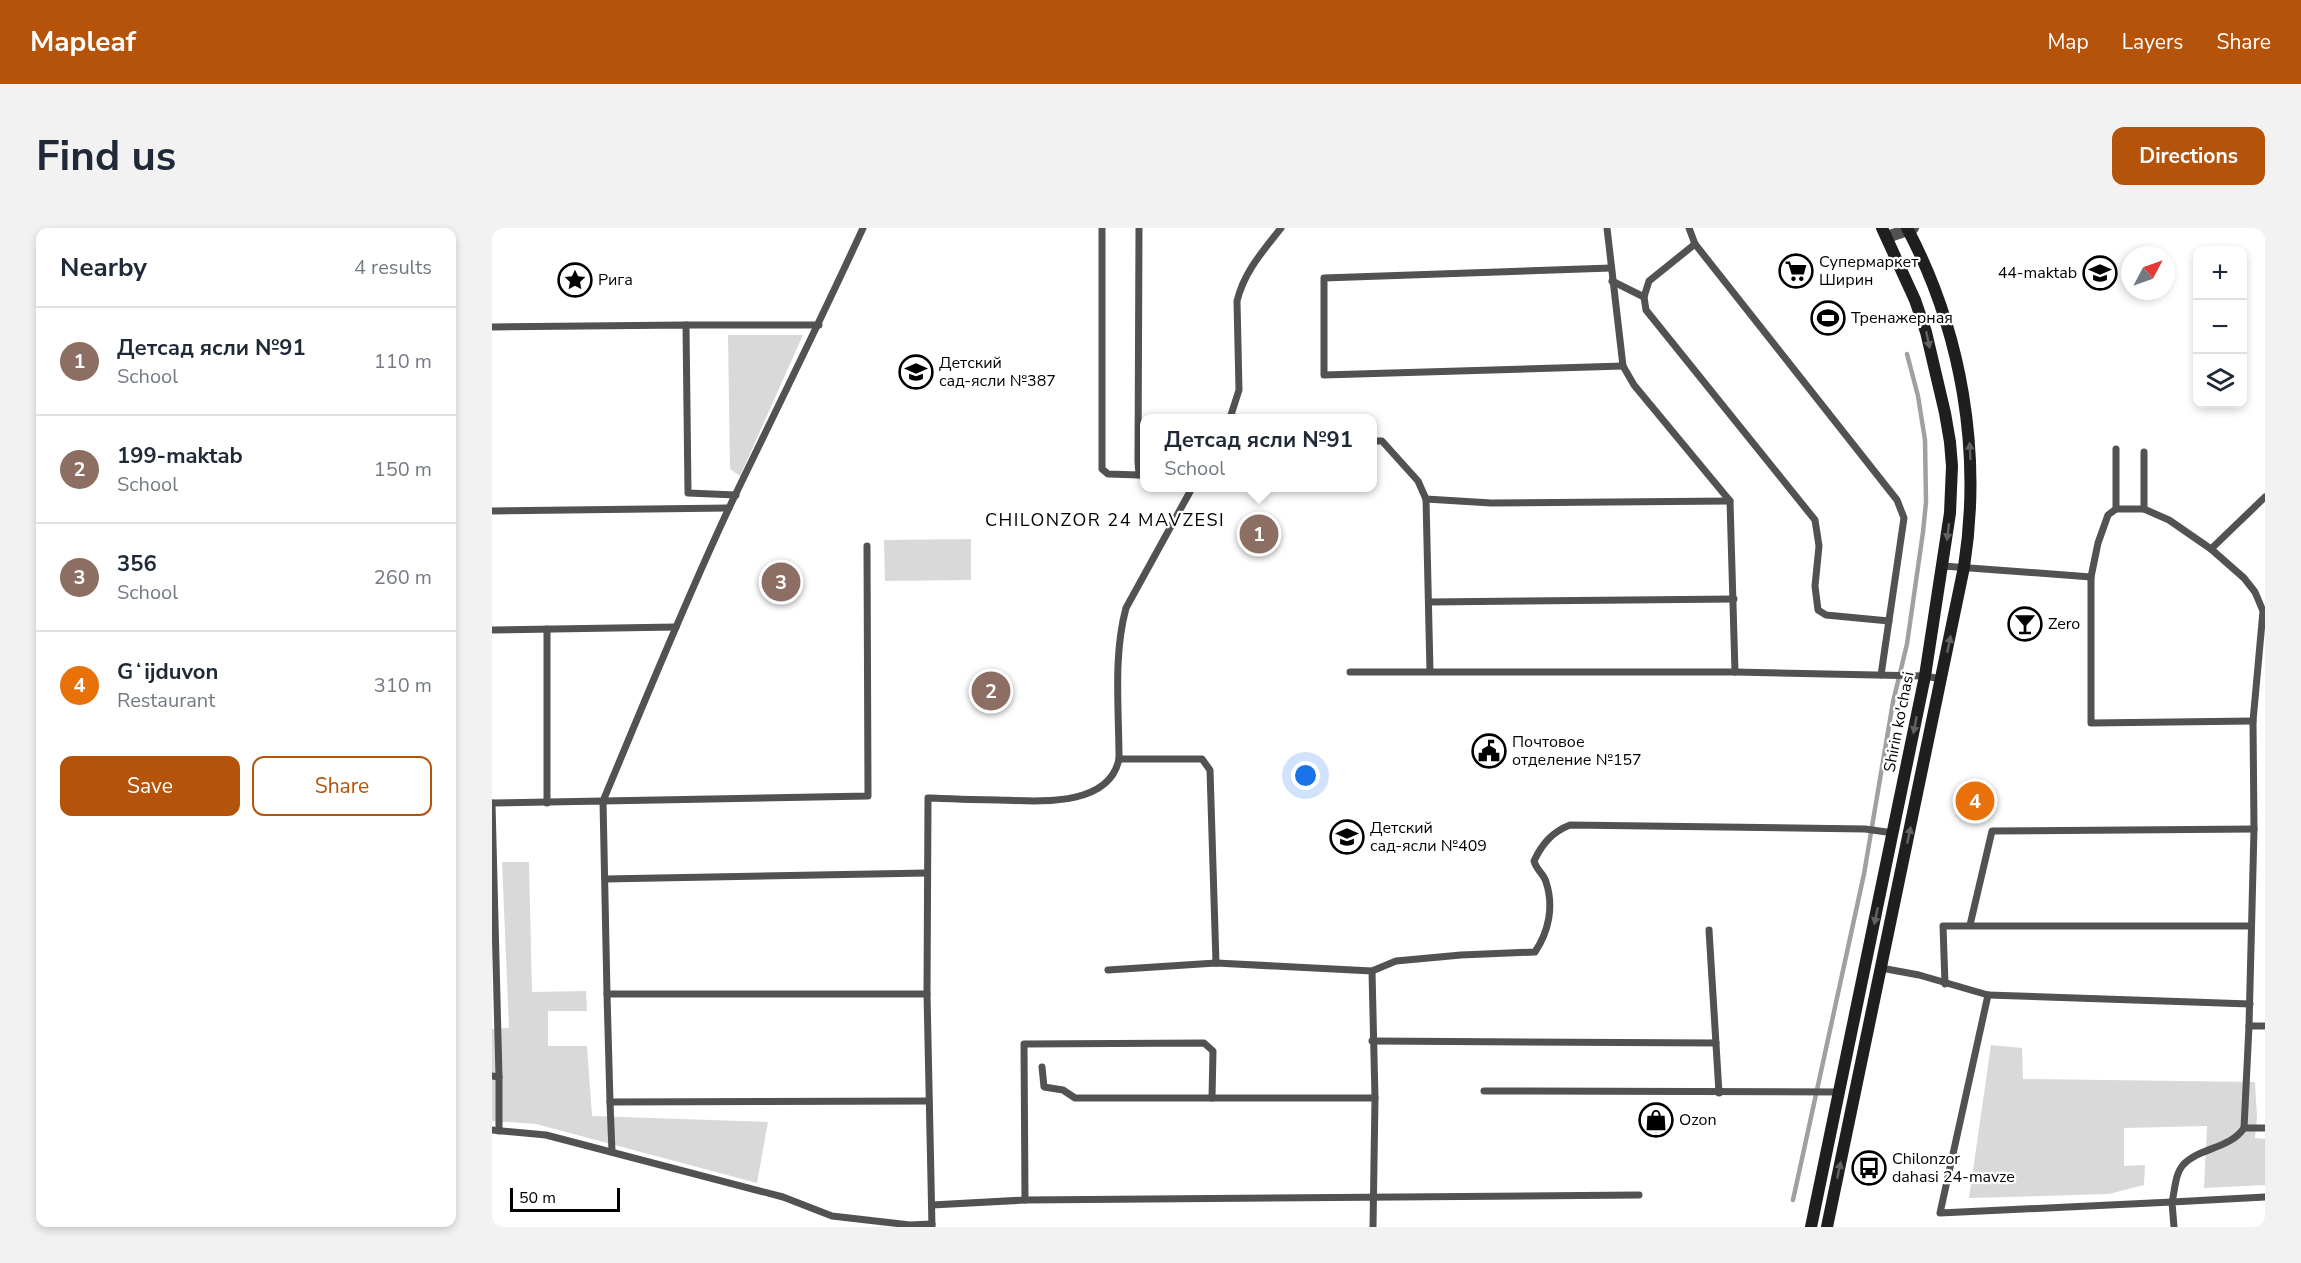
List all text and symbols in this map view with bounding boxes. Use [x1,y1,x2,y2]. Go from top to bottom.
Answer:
text: Mapleaf [30,23,136,61]
text: Map [2047,28,2089,56]
text: Layers [2122,28,2183,56]
text: Share [2216,28,2271,56]
button: Directions [2112,127,2265,185]
text: Find us [36,128,176,185]
north arrow [2121,246,2175,300]
map controls [2193,246,2247,408]
button: + [2193,246,2247,300]
text: Nearby [60,250,147,285]
place label: Супермаркет Ширин [1819,251,1919,291]
supermarket icon: Супермаркет Ширин [1778,253,1814,289]
text: 4 results [354,254,432,281]
school or university icon: 44-maktab [2082,255,2118,291]
place icon: Рига [557,262,593,298]
place label: 44-maktab [1998,262,2077,284]
place label: Рига [598,269,633,291]
sports icon: Тренажерная [1810,300,1846,336]
button: − [2193,300,2247,354]
place label: Тренажерная [1851,307,1953,329]
one-way arrow [1923,331,1933,349]
text: Детсад ясли №91 [117,333,306,363]
text: 1 [74,348,86,375]
text: 110 m [374,348,432,375]
place label: Детский сад-ясли №387 [939,352,1056,392]
school or university icon: Детский сад-ясли №387 [898,354,934,390]
button: layers [2193,354,2247,408]
text: School [117,363,178,390]
popup [1140,414,1377,492]
text: Детсад ясли №91 [1164,425,1353,455]
text: 199-maktab [117,441,243,471]
one-way arrow [1965,442,1974,461]
text: School [1164,455,1225,482]
text: 2 [74,456,86,483]
text: 150 m [374,456,432,483]
text: School [117,471,178,498]
district label: CHILONZOR 24 MAVZESI [985,508,1225,532]
pin: 1 [1240,512,1278,556]
one-way arrow [1943,523,1952,542]
text: 356 [117,549,157,579]
pin: 3 [762,560,800,604]
text: 3 [74,564,86,591]
text: 260 m [374,564,432,591]
text: School [117,579,178,606]
bar icon: Zero [2007,606,2043,642]
place label: Zero [2048,613,2080,635]
one-way arrow [1944,635,1954,653]
text: Gʻijduvon [117,657,218,687]
pin: 2 [972,668,1010,714]
street label: Shirin ko'chasi [1878,670,1920,774]
text: 4 [74,672,86,699]
text: 310 m [374,672,432,699]
text: Restaurant [117,687,215,714]
one-way arrow [1910,715,1920,734]
place label: Почтовое отделение №157 [1512,731,1642,771]
public building icon: Почтовое отделение №157 [1471,733,1507,769]
button: Save [60,756,240,816]
button: Share [252,756,432,816]
your location [1291,761,1320,790]
pin: 4 [1956,778,1994,824]
place label: Детский сад-ясли №409 [1370,817,1487,857]
school or university icon: Детский сад-ясли №409 [1329,819,1365,855]
one-way arrow [1905,825,1914,844]
one-way arrow [1871,906,1880,925]
shop icon: Ozon [1638,1102,1674,1138]
place label: Ozon [1679,1109,1717,1131]
place label: Chilonzor dahasi 24-mavze [1892,1148,2015,1188]
bus stop icon: Chilonzor dahasi 24-mavze [1851,1150,1887,1186]
one-way arrow [1834,1161,1844,1179]
scale bar [510,1185,620,1212]
text: 50 m [519,1187,556,1209]

